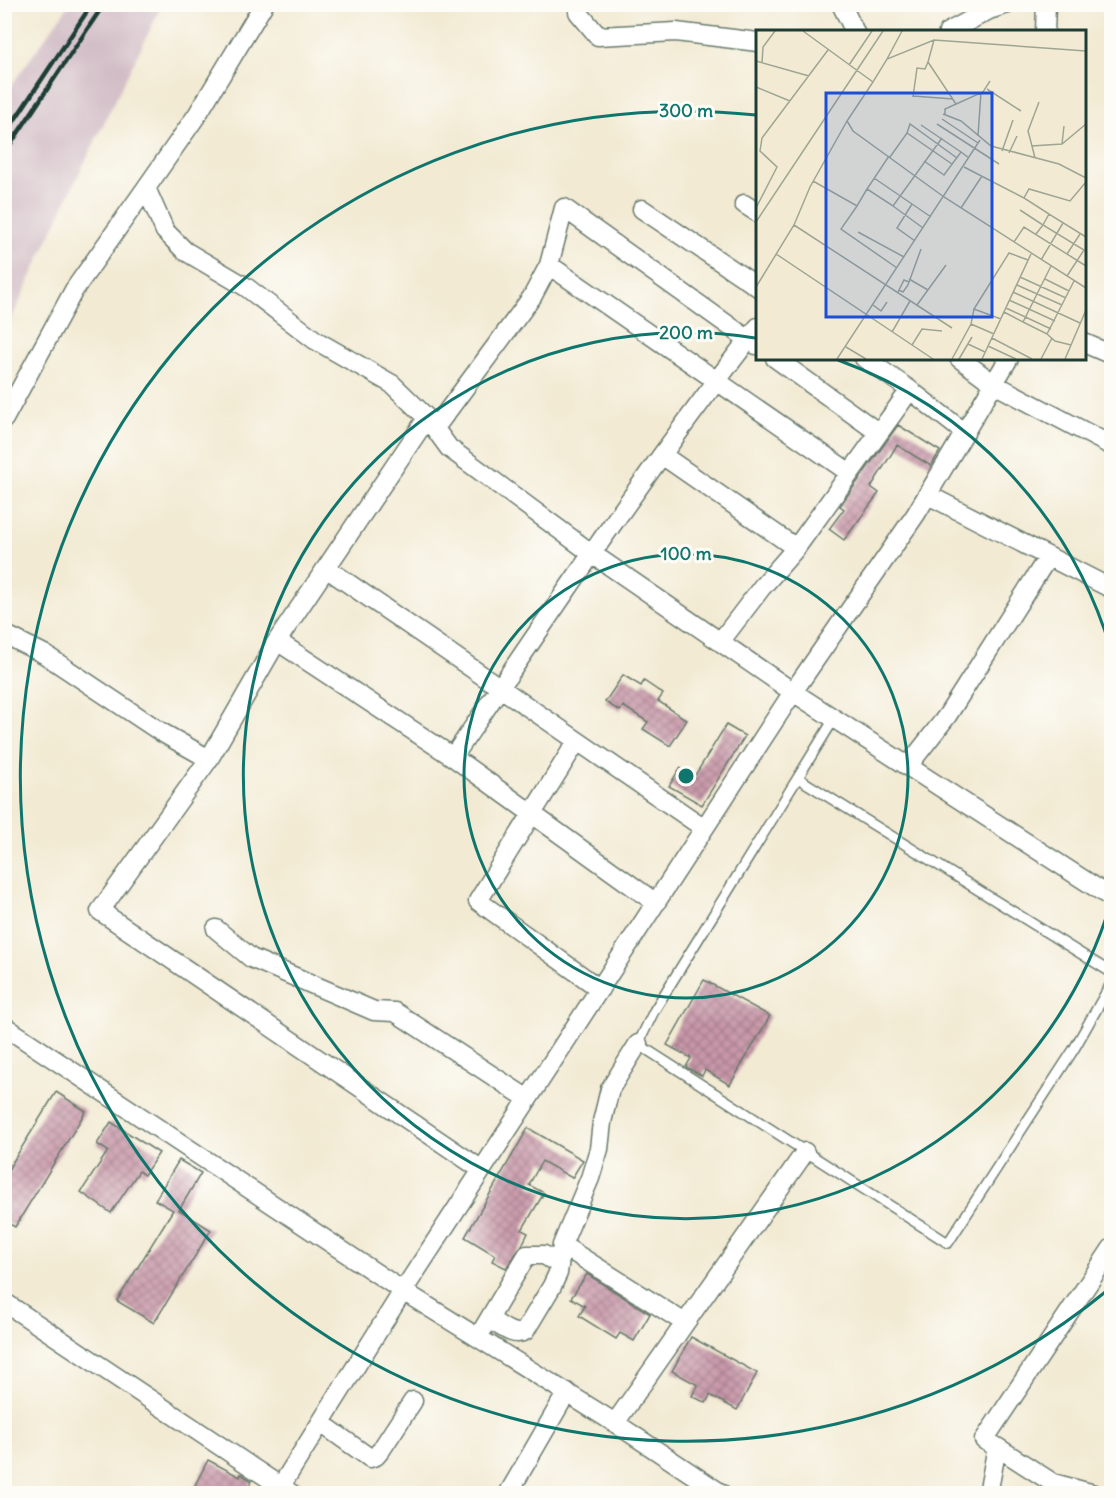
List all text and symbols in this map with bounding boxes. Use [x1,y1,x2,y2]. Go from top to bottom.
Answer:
inset map [756,30,1086,360]
text: 300 m [659,99,713,122]
text: 200 m [659,321,713,344]
text: 100 m [661,542,712,565]
centre of rings [676,766,696,786]

